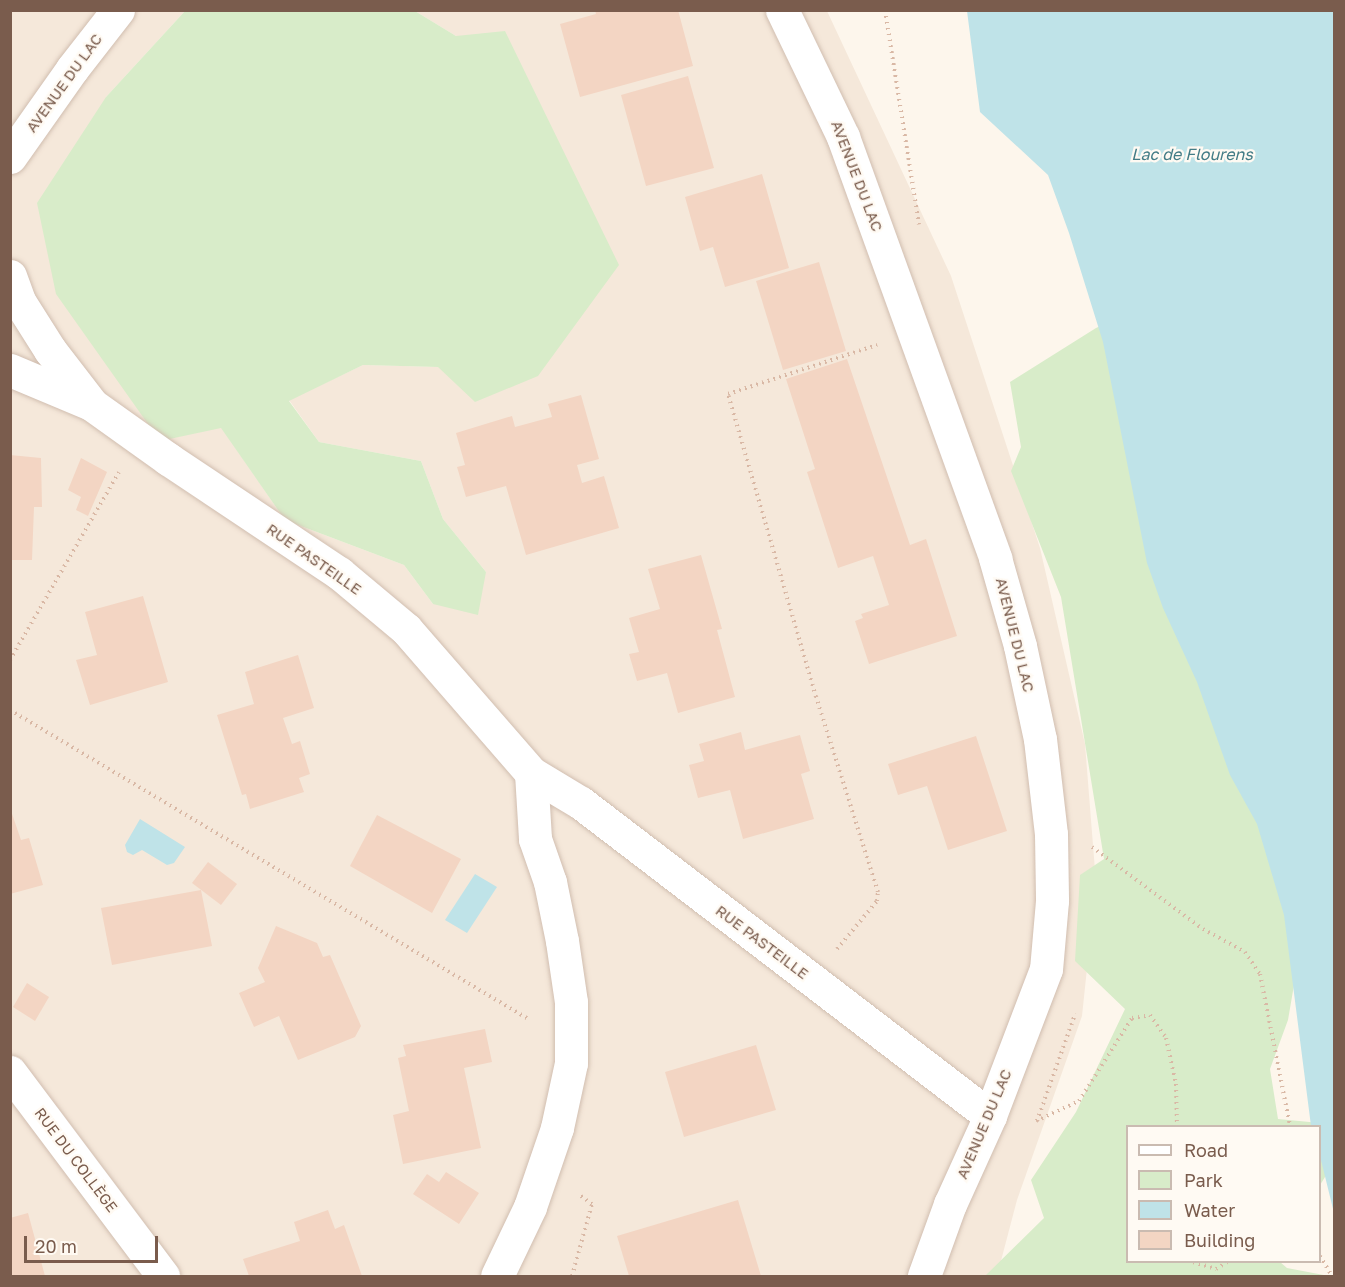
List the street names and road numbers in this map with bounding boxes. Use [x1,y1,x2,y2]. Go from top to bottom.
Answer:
street label: AVENUE DU LAC [22,30,106,136]
street label: AVENUE DU LAC [828,118,886,234]
street label: RUE PASTEILLE [263,520,365,598]
street label: AVENUE DU LAC [992,576,1038,694]
street label: RUE PASTEILLE [712,901,812,983]
street label: AVENUE DU LAC [953,1066,1015,1182]
street label: RUE DU COLLÈGE [31,1104,121,1216]

